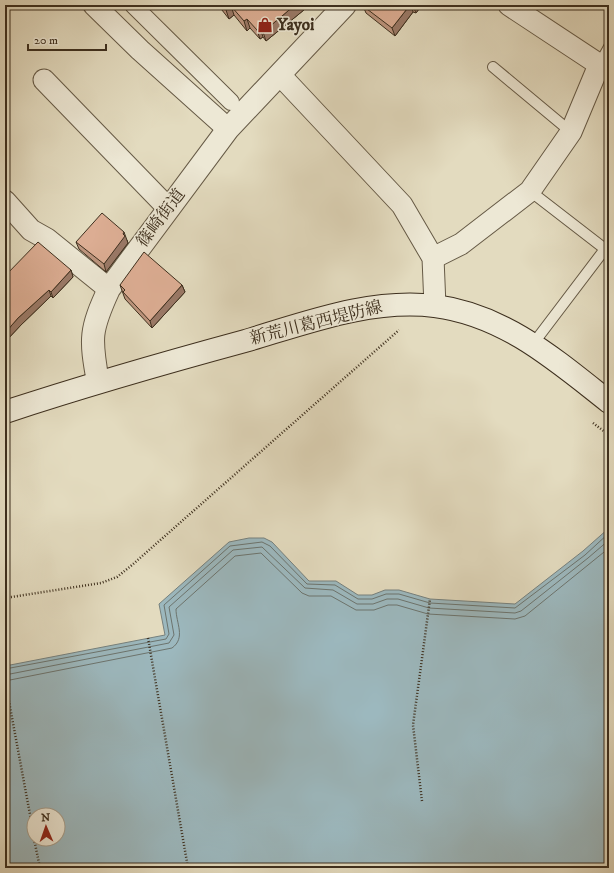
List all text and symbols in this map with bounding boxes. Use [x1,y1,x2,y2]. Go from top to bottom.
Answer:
place label: Yayoi [276,14,315,36]
shop icon: Yayoi [256,16,274,34]
scale bar [28,26,106,52]
text: 20 m [34,33,58,48]
street label: 篠崎街道 [132,184,190,252]
street label: 新荒川葛西堤防線 [247,296,385,350]
north arrow [26,807,66,847]
text: N [41,811,50,825]

